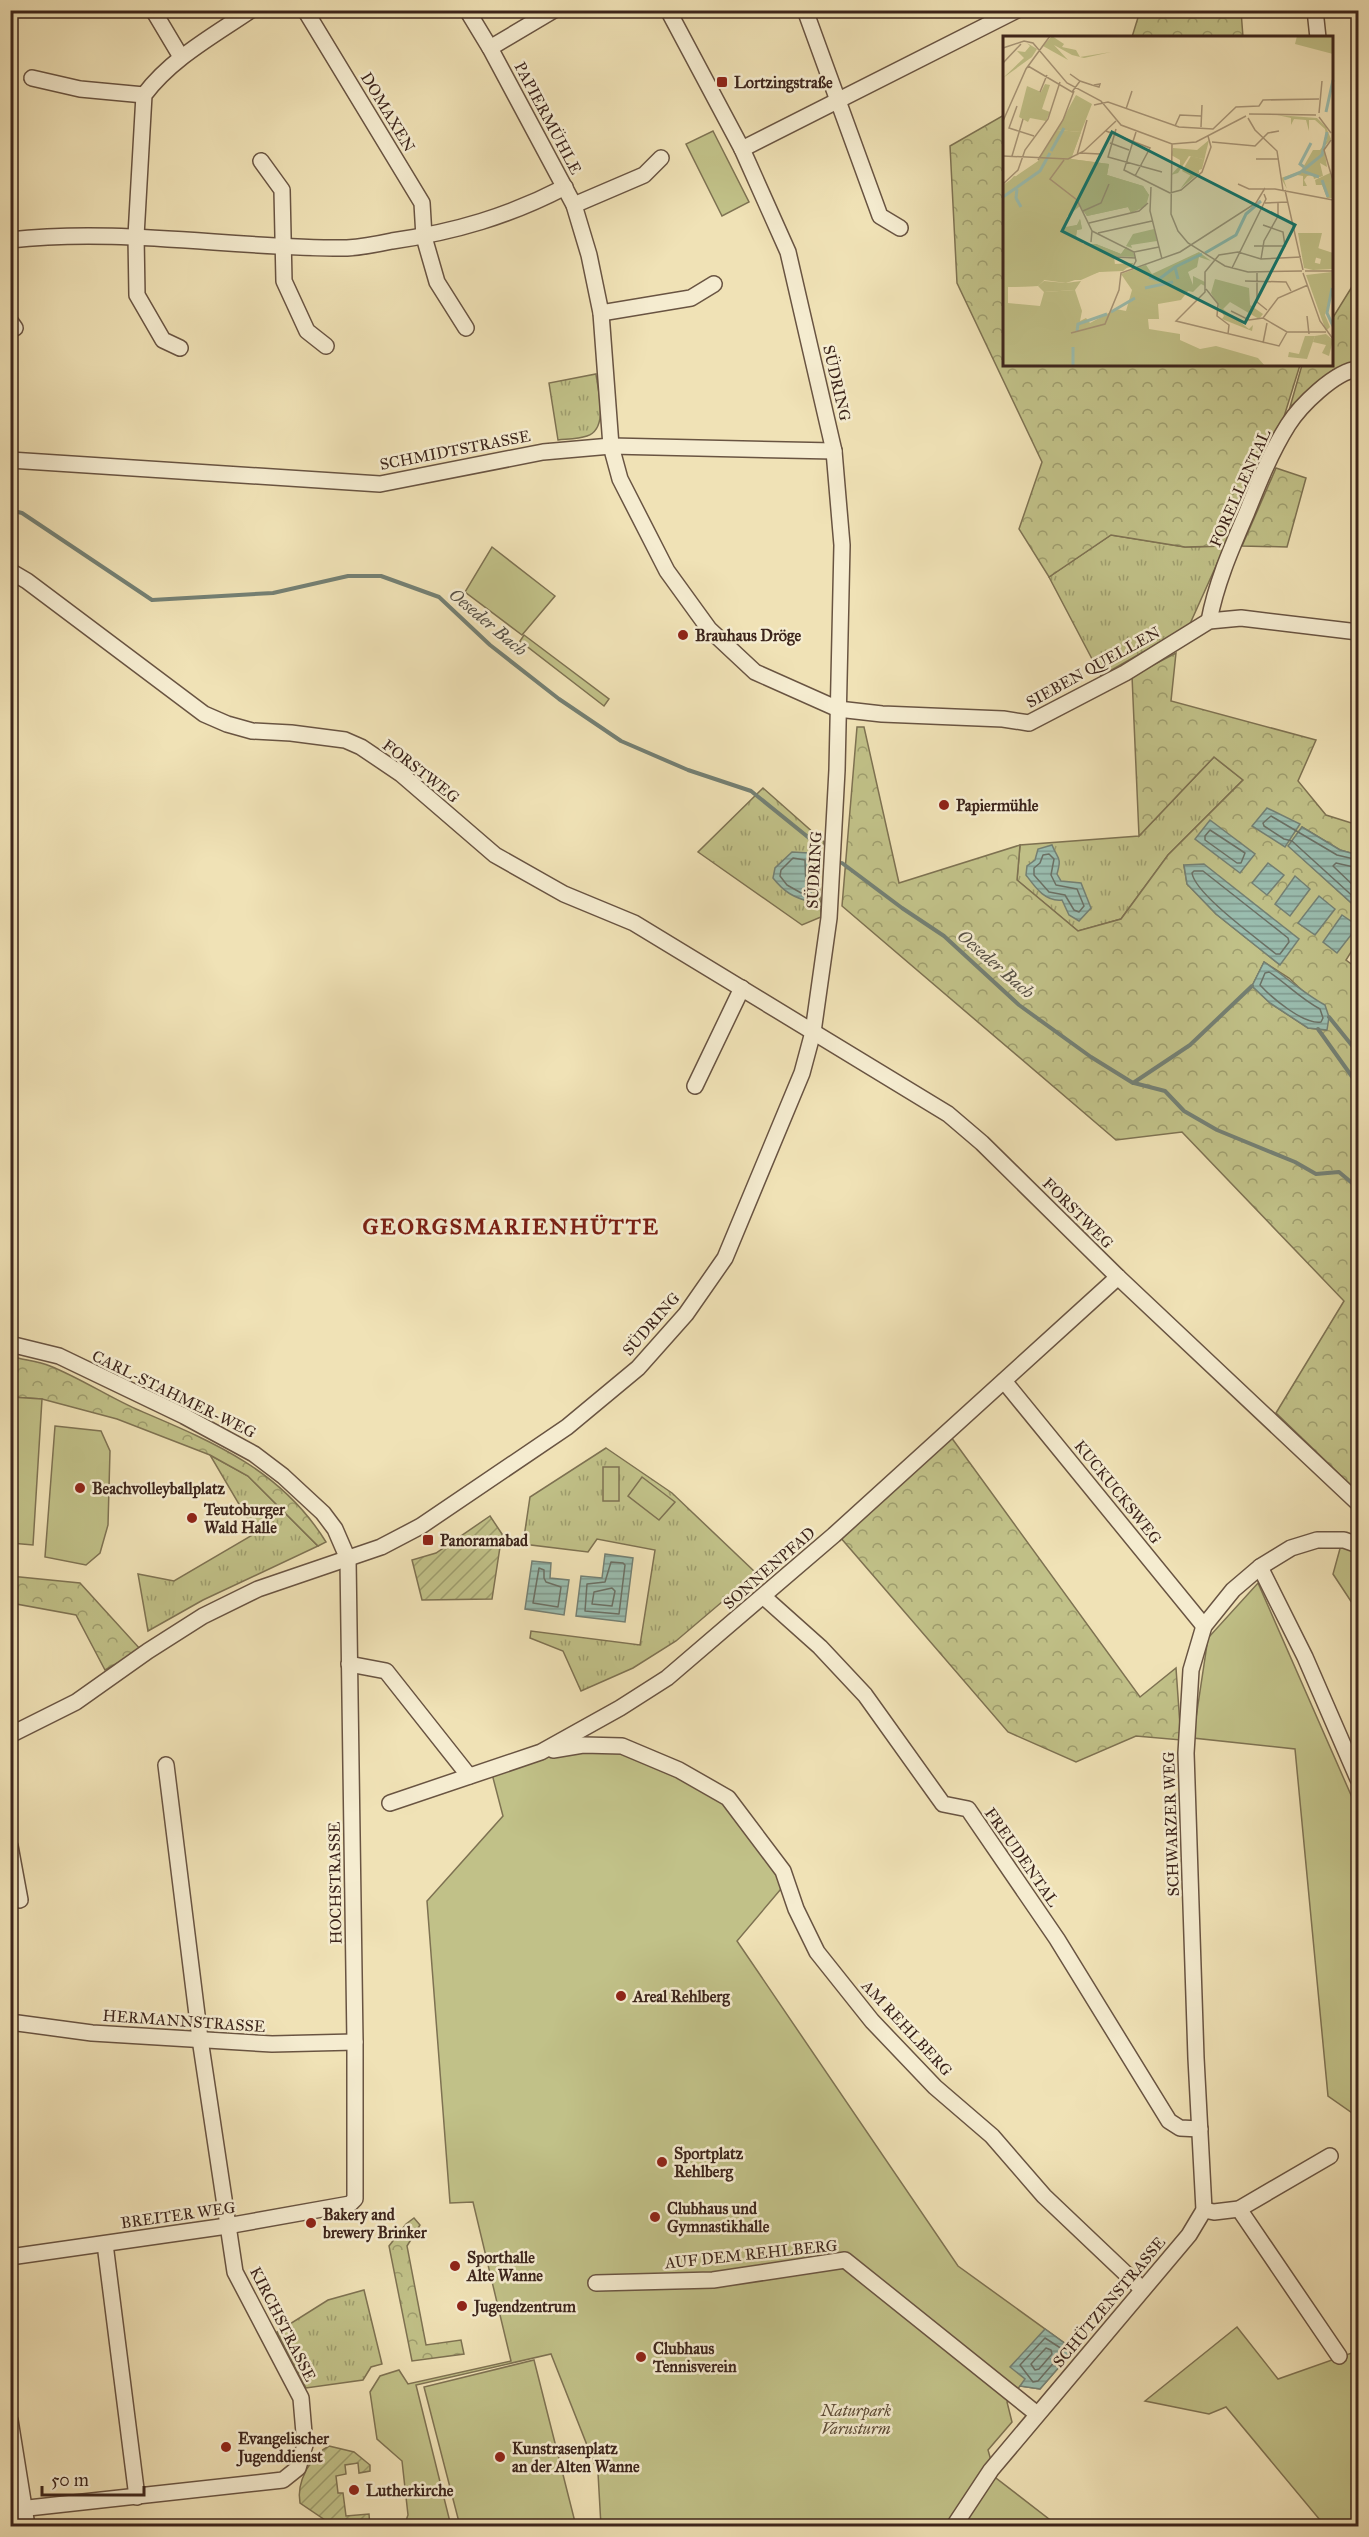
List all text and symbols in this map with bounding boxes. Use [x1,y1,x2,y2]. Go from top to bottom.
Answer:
inset map [1003,36,1333,366]
street label: PAPIERMÜHLE [510,58,586,177]
street label: DOMAXEN [357,69,419,156]
place label: Lortzingstraße [734,73,833,93]
marker: Lortzingstraße [715,75,729,89]
street label: SÜDRING [819,343,856,423]
street label: SCHMIDTSTRASSE [378,426,532,474]
street label: FORELLENTAL [1205,426,1275,550]
water label: Oeseder Bach [445,583,531,661]
street label: SIEBEN QUELLEN [1023,622,1164,712]
place label: Brauhaus Dröge [695,626,801,646]
marker: Brauhaus Dröge [676,628,690,642]
street label: FORSTWEG [379,735,463,807]
place label: Papiermühle [956,796,1039,816]
marker: Papiermühle [937,798,951,812]
street label: SÜDRING [801,830,826,909]
water label: Oeseder Bach [953,925,1039,1003]
street label: FORSTWEG [1039,1174,1118,1253]
district label: GEORGSMARIENHÜTTE [362,1213,660,1240]
street label: SÜDRING [618,1288,684,1359]
street label: CARL-STAHMER-WEG [89,1346,259,1442]
street label: KUCKUCKSWEG [1070,1436,1166,1548]
place label: Beachvolleyballplatz [92,1479,226,1499]
marker: Beachvolleyballplatz [73,1481,87,1495]
place label: Teutoburger Wald Halle [203,1500,286,1537]
marker: Teutoburger Wald Halle [185,1511,199,1525]
street label: SONNENPFAD [719,1523,819,1613]
place label: Panoramabad [440,1531,529,1550]
marker: Panoramabad [421,1533,435,1547]
street label: SCHWARZER WEG [1159,1751,1183,1897]
street label: FREUDENTAL [981,1804,1063,1910]
street label: HOCHSTRASSE [324,1822,346,1944]
street label: AM REHLBERG [857,1976,956,2080]
place label: Areal Rehlberg [632,1987,730,2007]
marker: Areal Rehlberg [614,1989,628,2003]
street label: HERMANNSTRASSE [102,2006,266,2036]
place label: Sportplatz Rehlberg [674,2144,744,2182]
marker: Sportplatz Rehlberg [655,2155,669,2169]
street label: BREITER WEG [119,2198,237,2232]
place label: Clubhaus und Gymnastikhalle [667,2199,770,2237]
place label: Bakery and brewery Brinker [322,2205,428,2243]
marker: Clubhaus und Gymnastikhalle [648,2210,662,2224]
marker: Bakery and brewery Brinker [304,2216,318,2230]
street label: SCHÜTZENSTRASSE [1048,2232,1169,2371]
street label: AUF DEM REHLBERG [663,2235,838,2273]
place label: Sporthalle Alte Wanne [466,2248,543,2285]
marker: Sporthalle Alte Wanne [448,2259,462,2273]
street label: KIRCHSTRASSE [246,2264,320,2384]
place label: Jugendzentrum [472,2297,576,2317]
marker: Jugendzentrum [455,2299,469,2313]
place label: Clubhaus Tennisverein [652,2339,737,2376]
marker: Clubhaus Tennisverein [634,2350,648,2364]
park label: Naturpark Varusturm [820,2401,891,2438]
place label: Evangelischer Jugenddienst [236,2429,330,2467]
place label: Kunstrasenplatz an der Alten Wanne [512,2439,640,2476]
marker: Evangelischer Jugenddienst [219,2440,233,2454]
marker: Kunstrasenplatz an der Alten Wanne [493,2450,507,2464]
scale bar [42,2459,144,2497]
text: 50 m [51,2469,89,2491]
place label: Lutherkirche [366,2481,454,2500]
marker: Lutherkirche [347,2483,361,2497]

